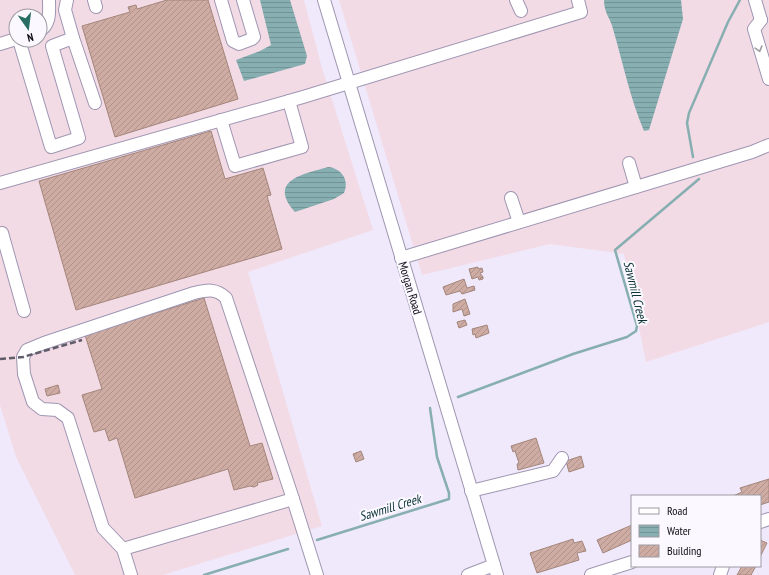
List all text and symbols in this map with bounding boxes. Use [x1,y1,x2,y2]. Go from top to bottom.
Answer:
north arrow [8,8,48,48]
text: N [26,30,35,45]
one-way arrow [754,45,763,52]
water label: Sawmill Creek [620,259,652,327]
street label: Morgan Road [395,260,426,316]
water label: Sawmill Creek [357,489,425,525]
legend [631,495,761,567]
text: Road [667,503,687,518]
text: Water [667,523,692,538]
text: Building [667,543,702,558]

